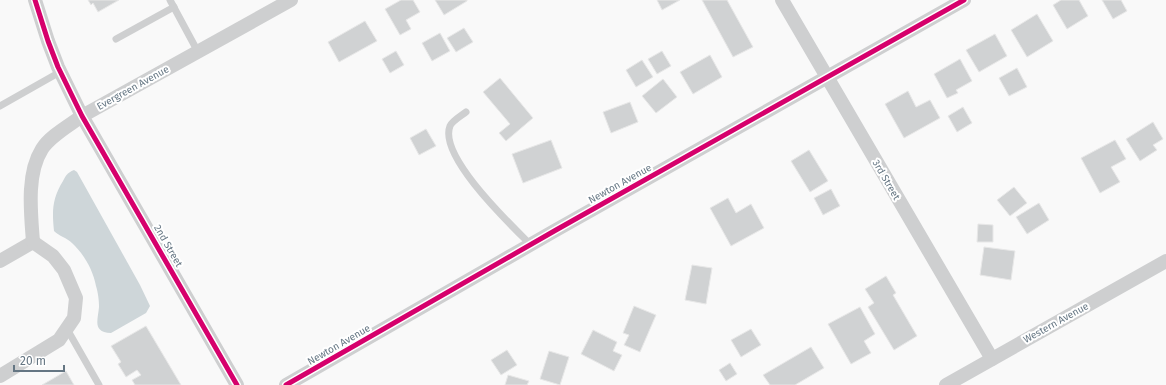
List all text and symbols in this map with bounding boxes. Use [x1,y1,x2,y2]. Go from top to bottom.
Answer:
street label: Evergreen Avenue [95,63,171,113]
street label: 3rd Street [870,158,902,203]
street label: Newton Avenue [586,162,654,206]
street label: 2nd Street [151,223,185,269]
street label: Western Avenue [1021,300,1091,346]
street label: Newton Avenue [305,322,373,368]
scale bar [14,347,64,373]
text: 20 m [20,354,46,368]

